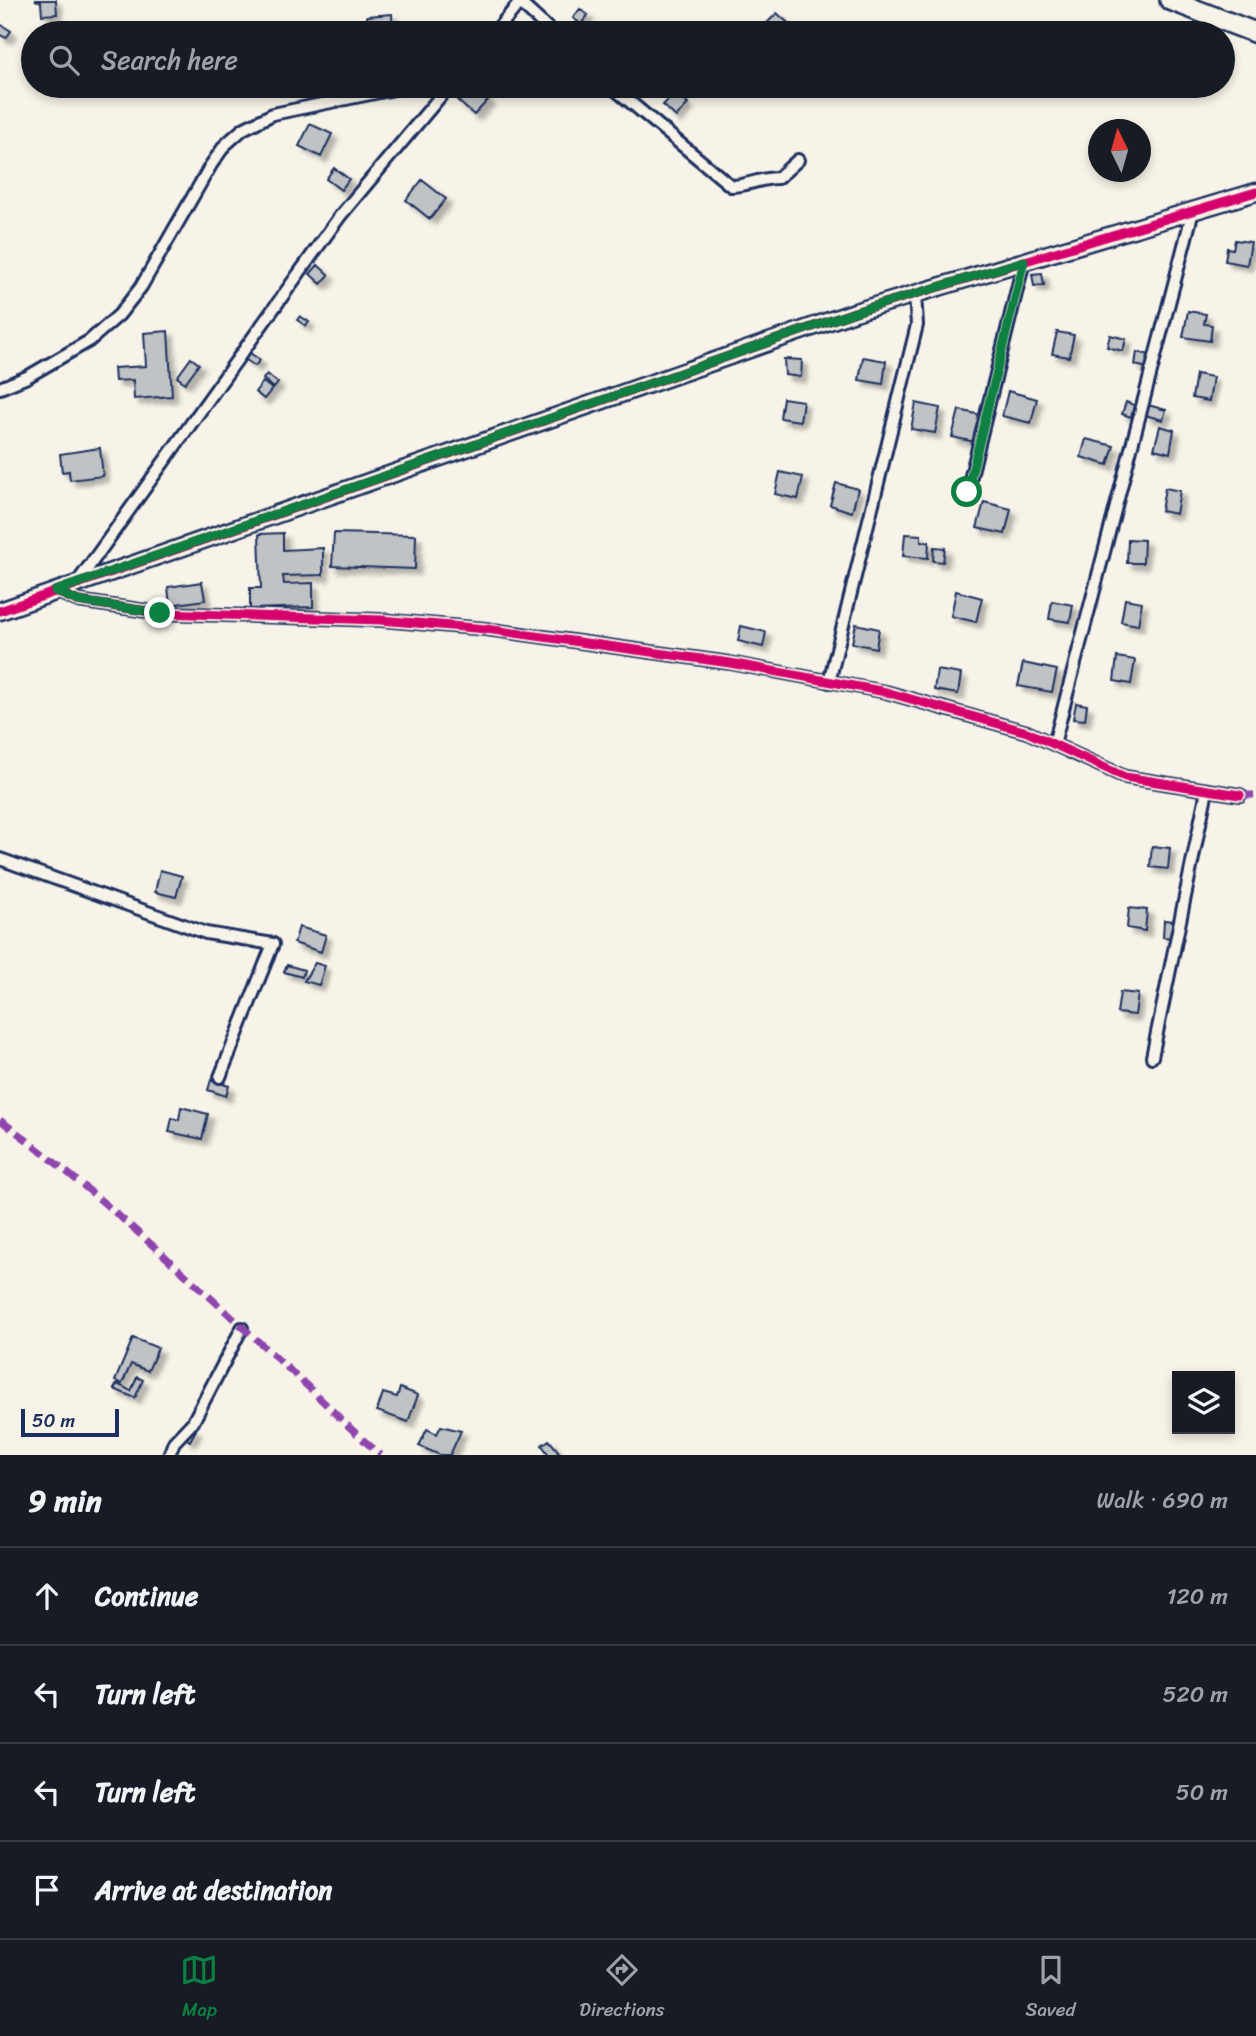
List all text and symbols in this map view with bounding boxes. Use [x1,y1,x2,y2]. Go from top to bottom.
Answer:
search box [21,21,1235,98]
text: Search here [101,37,238,83]
icon: search [45,41,83,79]
north arrow [1088,119,1151,182]
route start [951,476,982,507]
route end [144,597,175,628]
map controls [1172,1371,1235,1434]
button: layers [1172,1371,1235,1434]
text: 50 m [32,1404,75,1437]
scale bar [21,1406,119,1438]
text: 9 min [28,1474,102,1528]
text: Walk · 690 m [1096,1480,1228,1521]
text: Continue [95,1573,198,1619]
text: 120 m [1167,1576,1228,1617]
icon: ahead [28,1577,66,1615]
text: Turn left [95,1671,195,1717]
text: 520 m [1162,1674,1228,1715]
icon: left [28,1675,66,1713]
text: Turn left [95,1769,195,1815]
text: 50 m [1176,1772,1228,1813]
icon: left [28,1773,66,1811]
text: Arrive at destination [95,1867,332,1913]
icon: arrive [28,1871,66,1909]
tab: Map [180,1951,218,2026]
tab: Directions [579,1951,665,2026]
tab: Saved [1025,1951,1076,2026]

